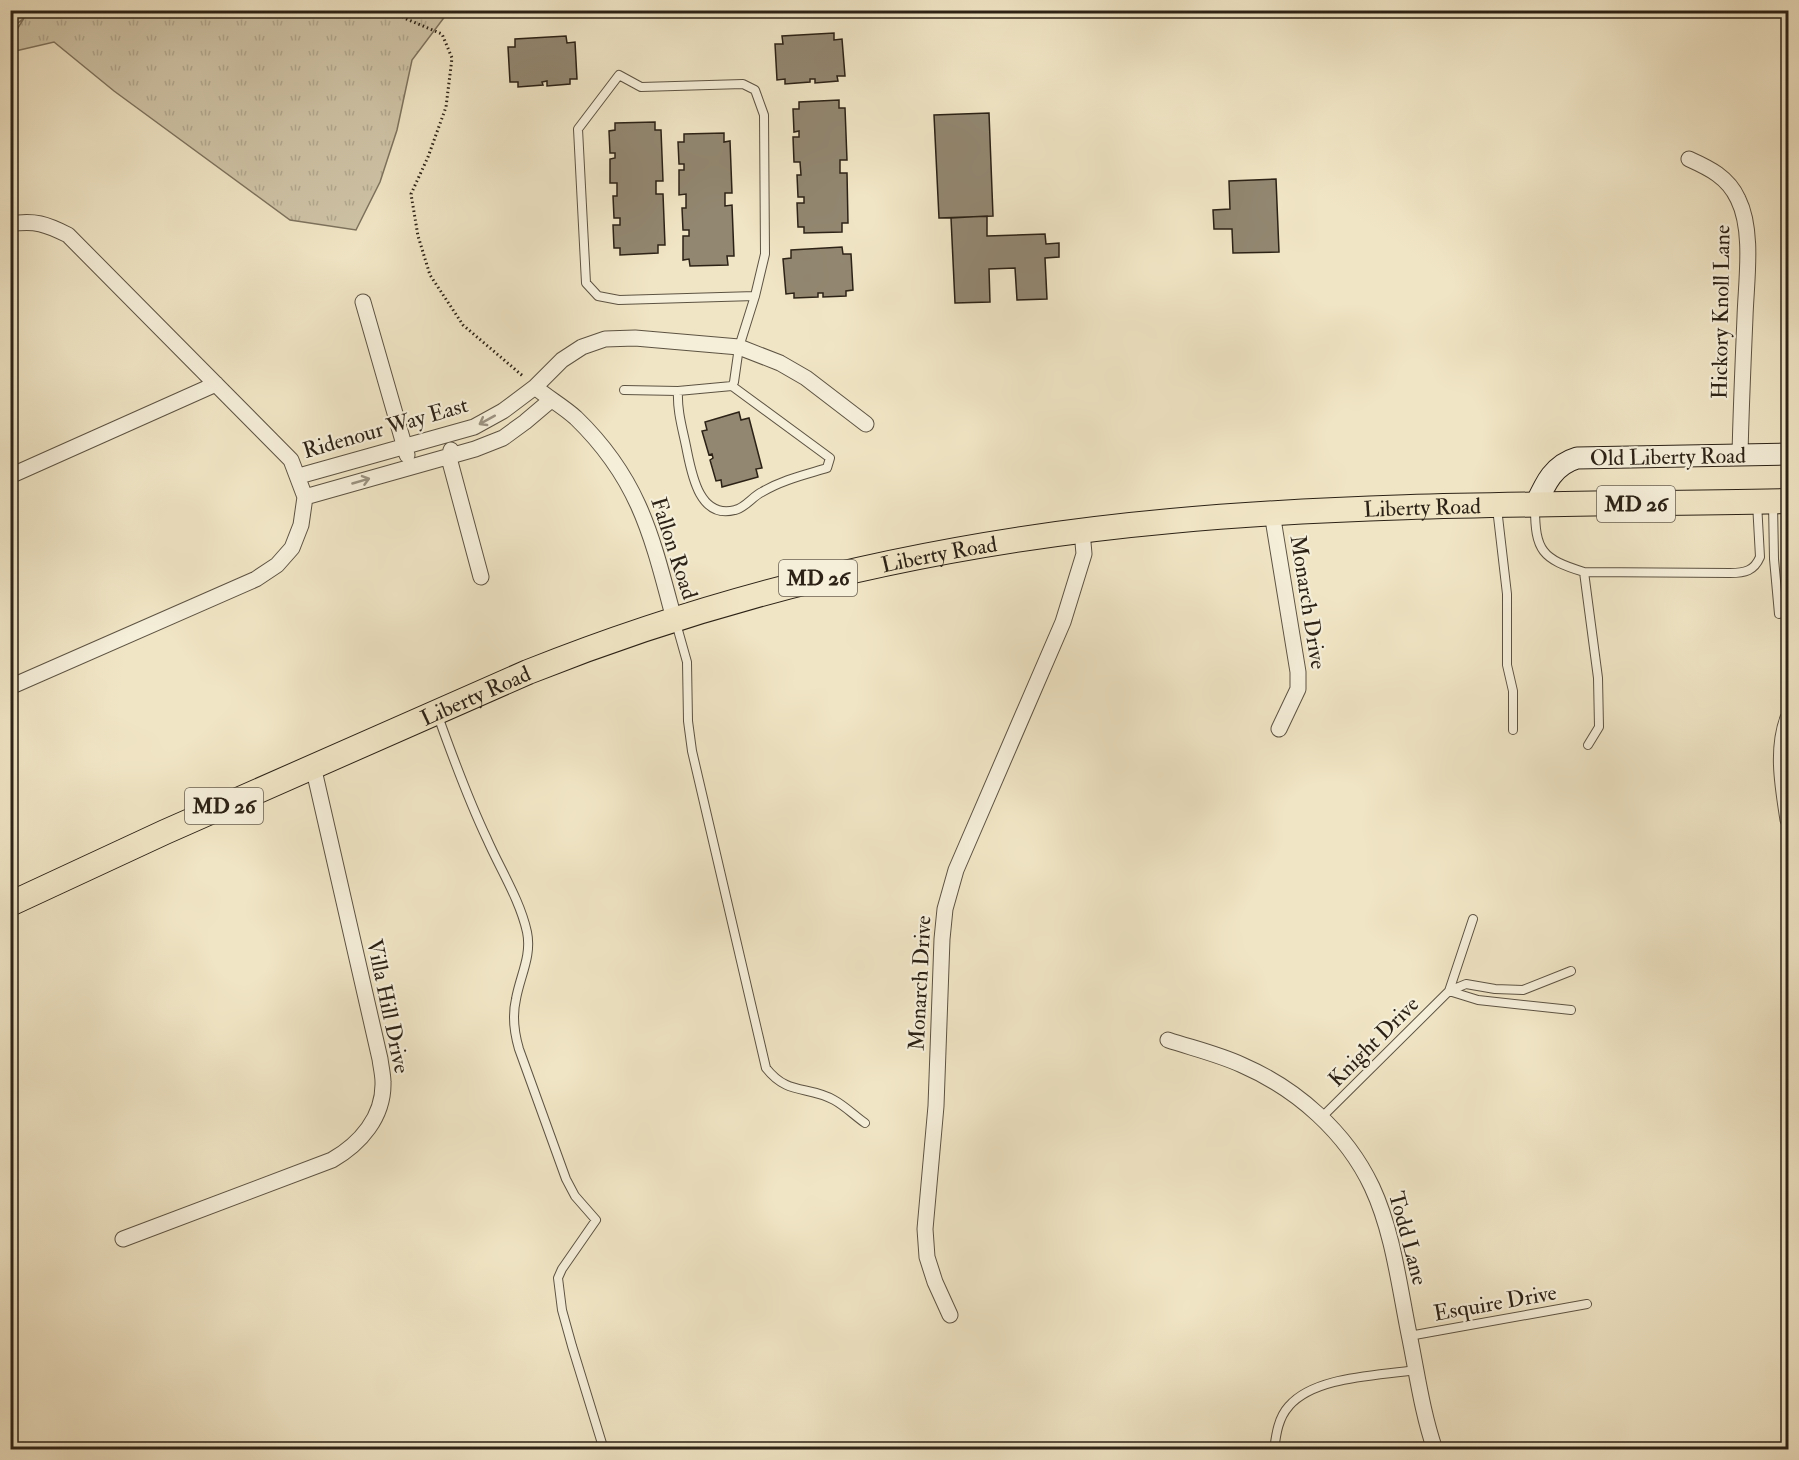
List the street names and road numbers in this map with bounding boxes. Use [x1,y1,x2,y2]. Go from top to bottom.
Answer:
street label: Hickory Knoll Lane [1705,225,1737,399]
street label: Ridenour Way East [299,391,471,465]
street label: Old Liberty Road [1590,442,1746,472]
road number: MD 26 [1597,486,1675,522]
street label: Liberty Road [1363,492,1481,524]
street label: Fallon Road [644,494,704,603]
street label: Liberty Road [879,530,999,579]
street label: Monarch Drive [1284,533,1332,671]
road number: MD 26 [779,560,857,596]
street label: Liberty Road [416,660,535,733]
road number: MD 26 [185,788,263,824]
street label: Monarch Drive [902,915,938,1051]
street label: Villa Hill Drive [360,937,416,1076]
street label: Knight Drive [1322,990,1425,1093]
street label: Todd Lane [1382,1188,1434,1288]
street label: Esquire Drive [1431,1278,1559,1328]

